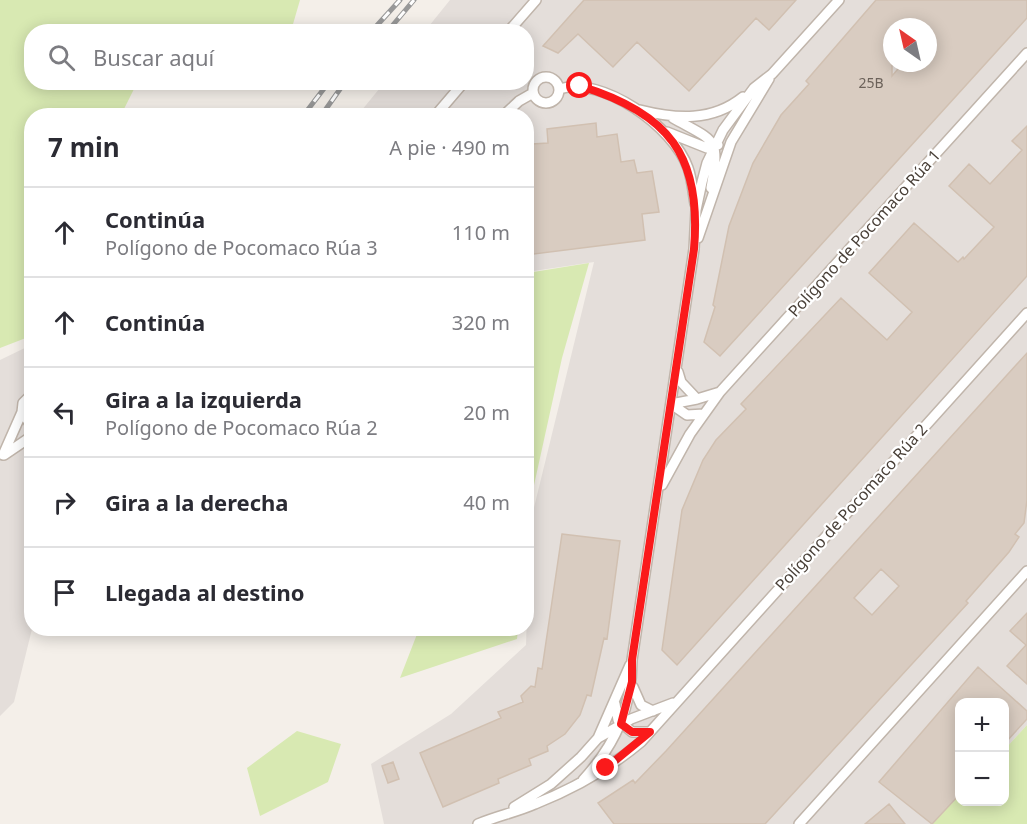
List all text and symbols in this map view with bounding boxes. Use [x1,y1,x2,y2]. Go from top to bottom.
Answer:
north arrow [883,18,937,72]
search box [24,24,534,90]
icon: search [45,41,78,74]
text: Buscar aquí [93,42,214,72]
route start [566,72,592,98]
house number: 25B [858,73,884,92]
text: 7 min [48,129,120,165]
text: A pie · 490 m [389,134,510,161]
street label: Polígono de Pocomaco Rúa 1 [783,145,945,321]
text: Continúa [105,204,205,234]
icon: ahead [48,216,81,249]
text: 110 m [452,219,510,246]
text: Polígono de Pocomaco Rúa 3 [105,234,378,261]
icon: ahead [48,306,81,339]
text: Continúa [105,307,205,337]
text: 320 m [452,309,510,336]
text: Gira a la izquierda [105,384,302,414]
icon: left [48,396,81,429]
text: 20 m [463,399,510,426]
text: Polígono de Pocomaco Rúa 2 [105,414,378,441]
street label: Polígono de Pocomaco Rúa 2 [770,419,932,595]
icon: right [48,486,81,519]
text: Gira a la derecha [105,487,289,517]
text: 40 m [463,489,510,516]
icon: arrive [48,576,81,609]
text: Llegada al destino [105,577,305,607]
map controls [955,698,1009,806]
button: + [955,698,1009,752]
button: − [955,752,1009,806]
route end [592,754,618,780]

